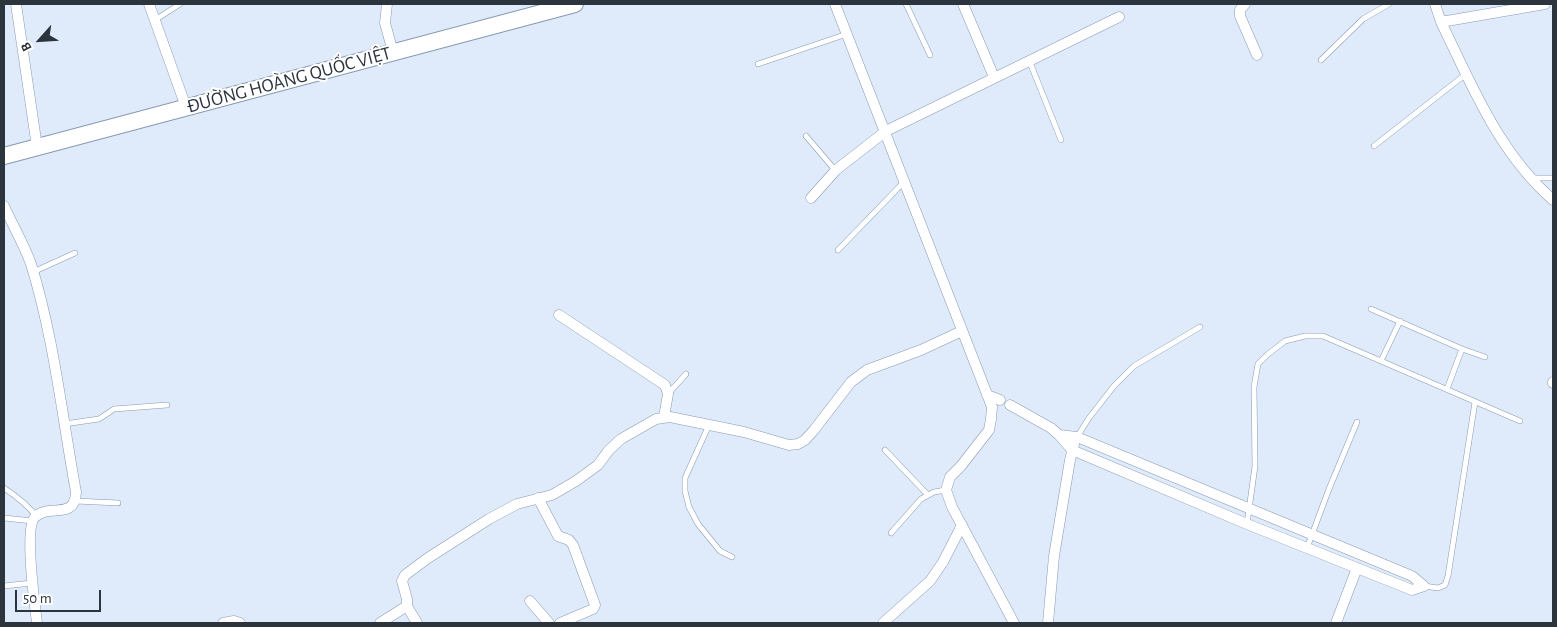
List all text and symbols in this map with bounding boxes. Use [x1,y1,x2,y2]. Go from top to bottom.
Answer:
north arrow [15,15,65,65]
text: B [18,40,35,53]
street label: ĐƯỜNG HOÀNG QUỐC VIỆT [184,42,394,118]
scale bar [18,580,104,612]
text: 50 m [23,591,52,606]

